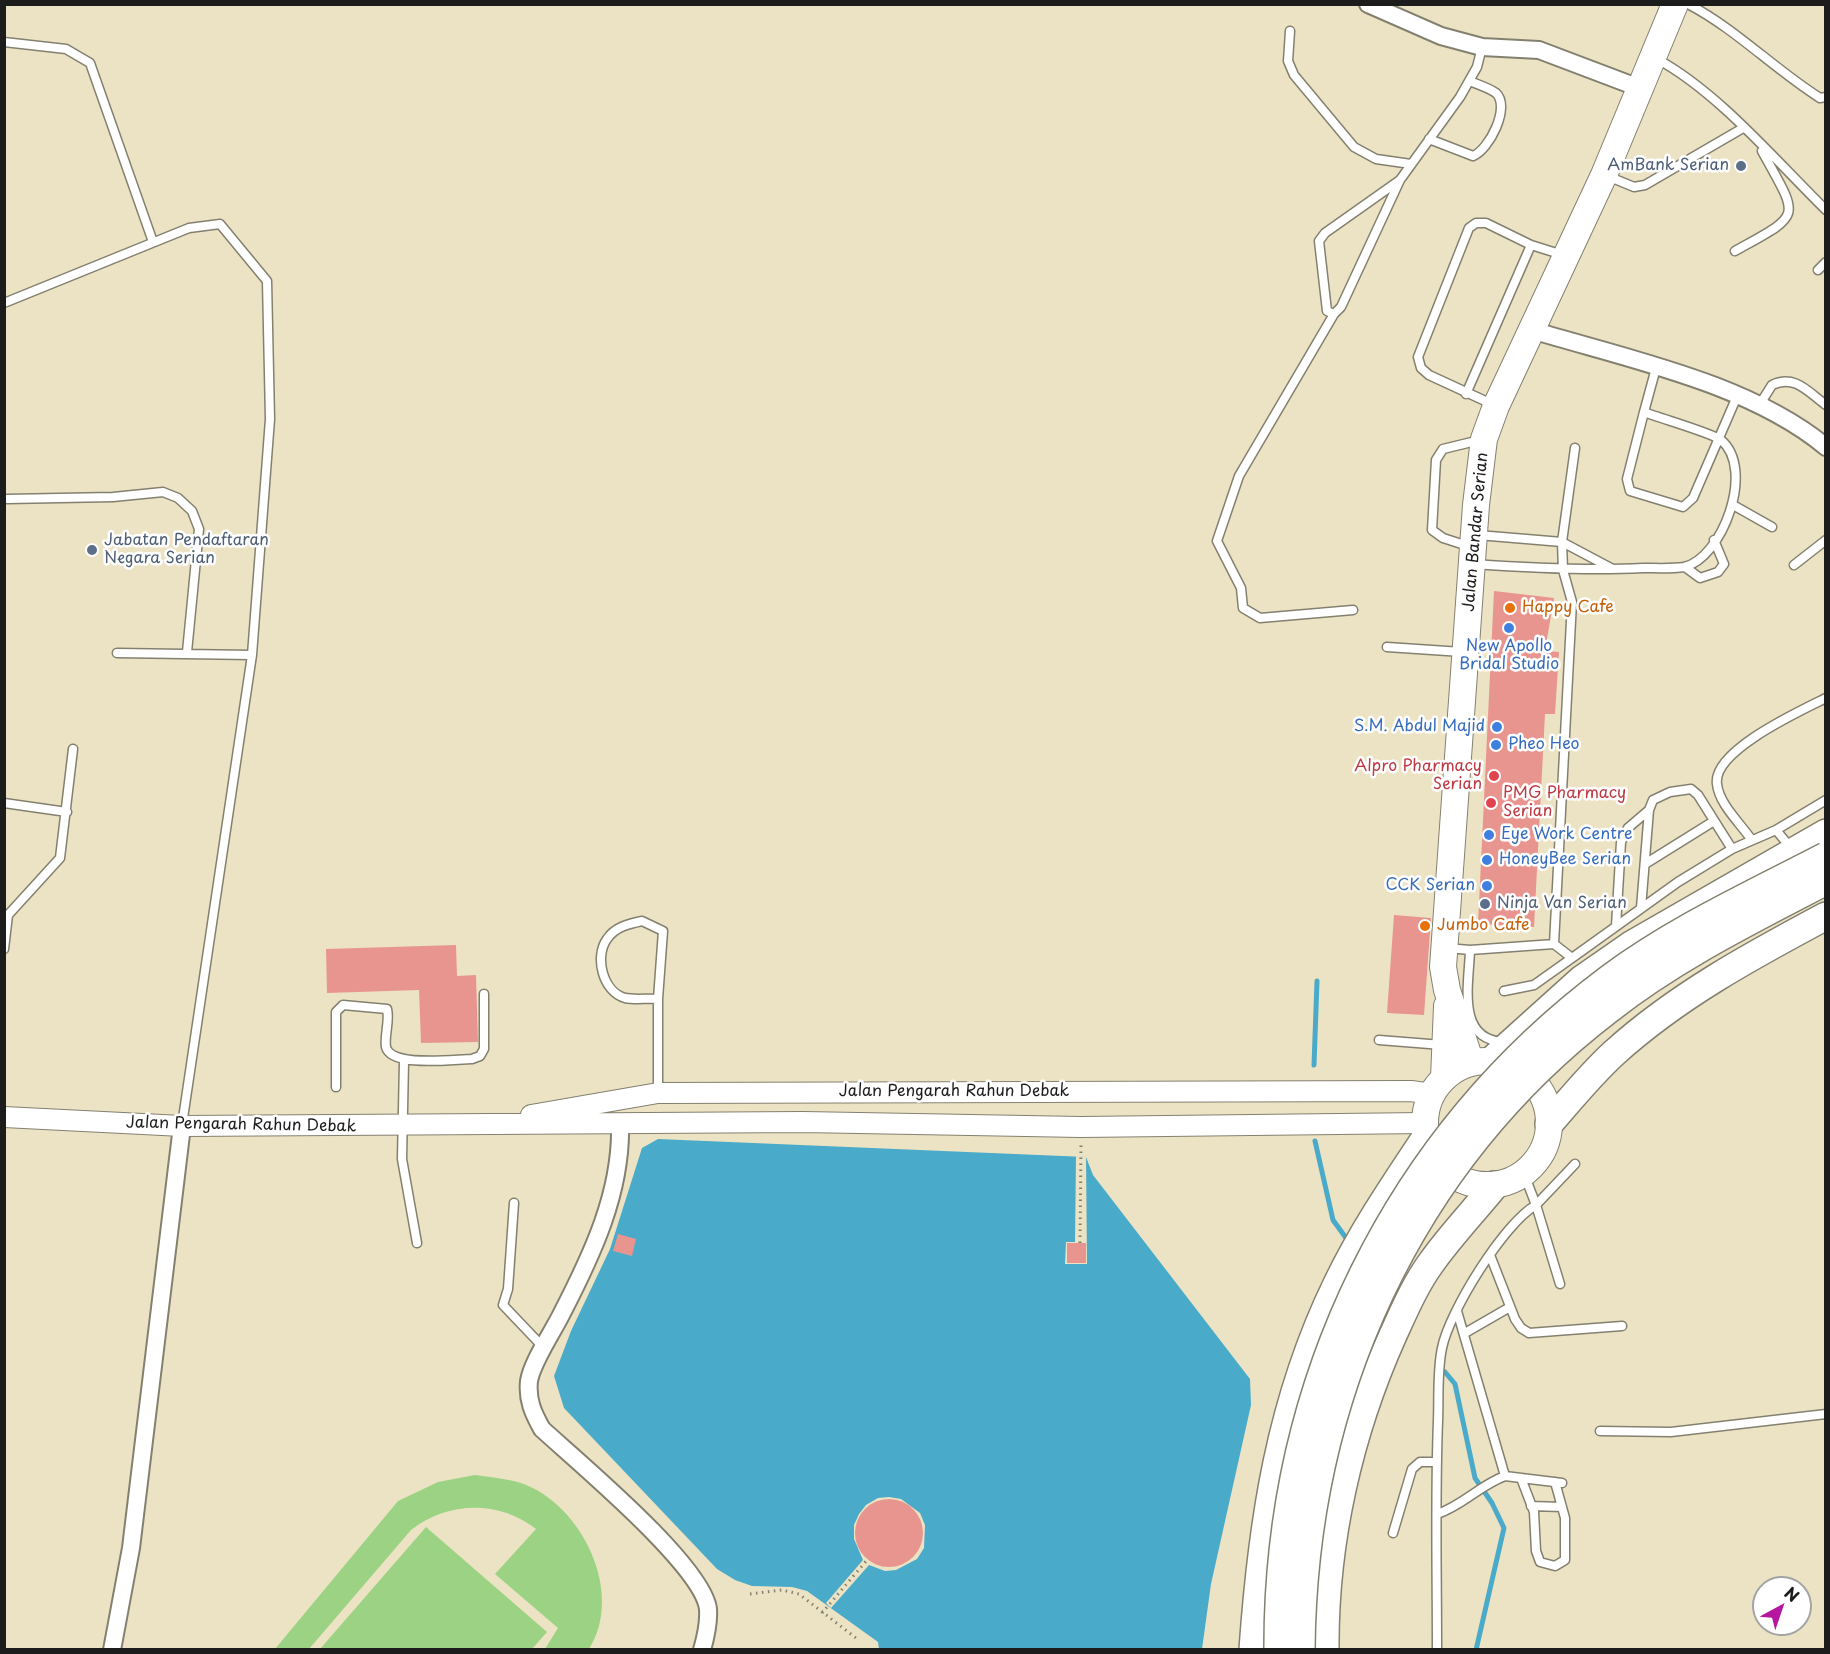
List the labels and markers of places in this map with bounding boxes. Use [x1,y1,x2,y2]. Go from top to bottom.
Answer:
place label: AmBank Serian [1607,156,1729,176]
marker: AmBank Serian [1734,159,1748,173]
place label: Jabatan Pendaftaran Negara Serian [104,531,269,569]
marker: Jabatan Pendaftaran Negara Serian [85,543,99,557]
place label: Happy Cafe [1522,598,1614,618]
marker: Happy Cafe [1503,601,1517,615]
marker: New Apollo Bridal Studio [1502,621,1516,635]
place label: New Apollo Bridal Studio [1459,637,1559,675]
place label: S.M. Abdul Majid [1354,717,1485,737]
marker: S.M. Abdul Majid [1490,720,1504,734]
place label: Pheo Heo [1508,735,1579,755]
marker: Pheo Heo [1489,738,1503,752]
place label: Alpro Pharmacy Serian [1354,757,1482,795]
marker: Alpro Pharmacy Serian [1487,769,1501,783]
place label: PMG Pharmacy Serian [1503,784,1626,822]
marker: PMG Pharmacy Serian [1484,796,1498,810]
place label: Eye Work Centre [1501,825,1632,845]
marker: Eye Work Centre [1482,828,1496,842]
place label: HoneyBee Serian [1499,850,1631,870]
marker: HoneyBee Serian [1480,853,1494,867]
place label: CCK Serian [1386,876,1475,896]
marker: CCK Serian [1480,879,1494,893]
place label: Ninja Van Serian [1497,894,1627,914]
marker: Ninja Van Serian [1478,897,1492,911]
place label: Jumbo Cafe [1437,916,1530,936]
marker: Jumbo Cafe [1418,919,1432,933]

